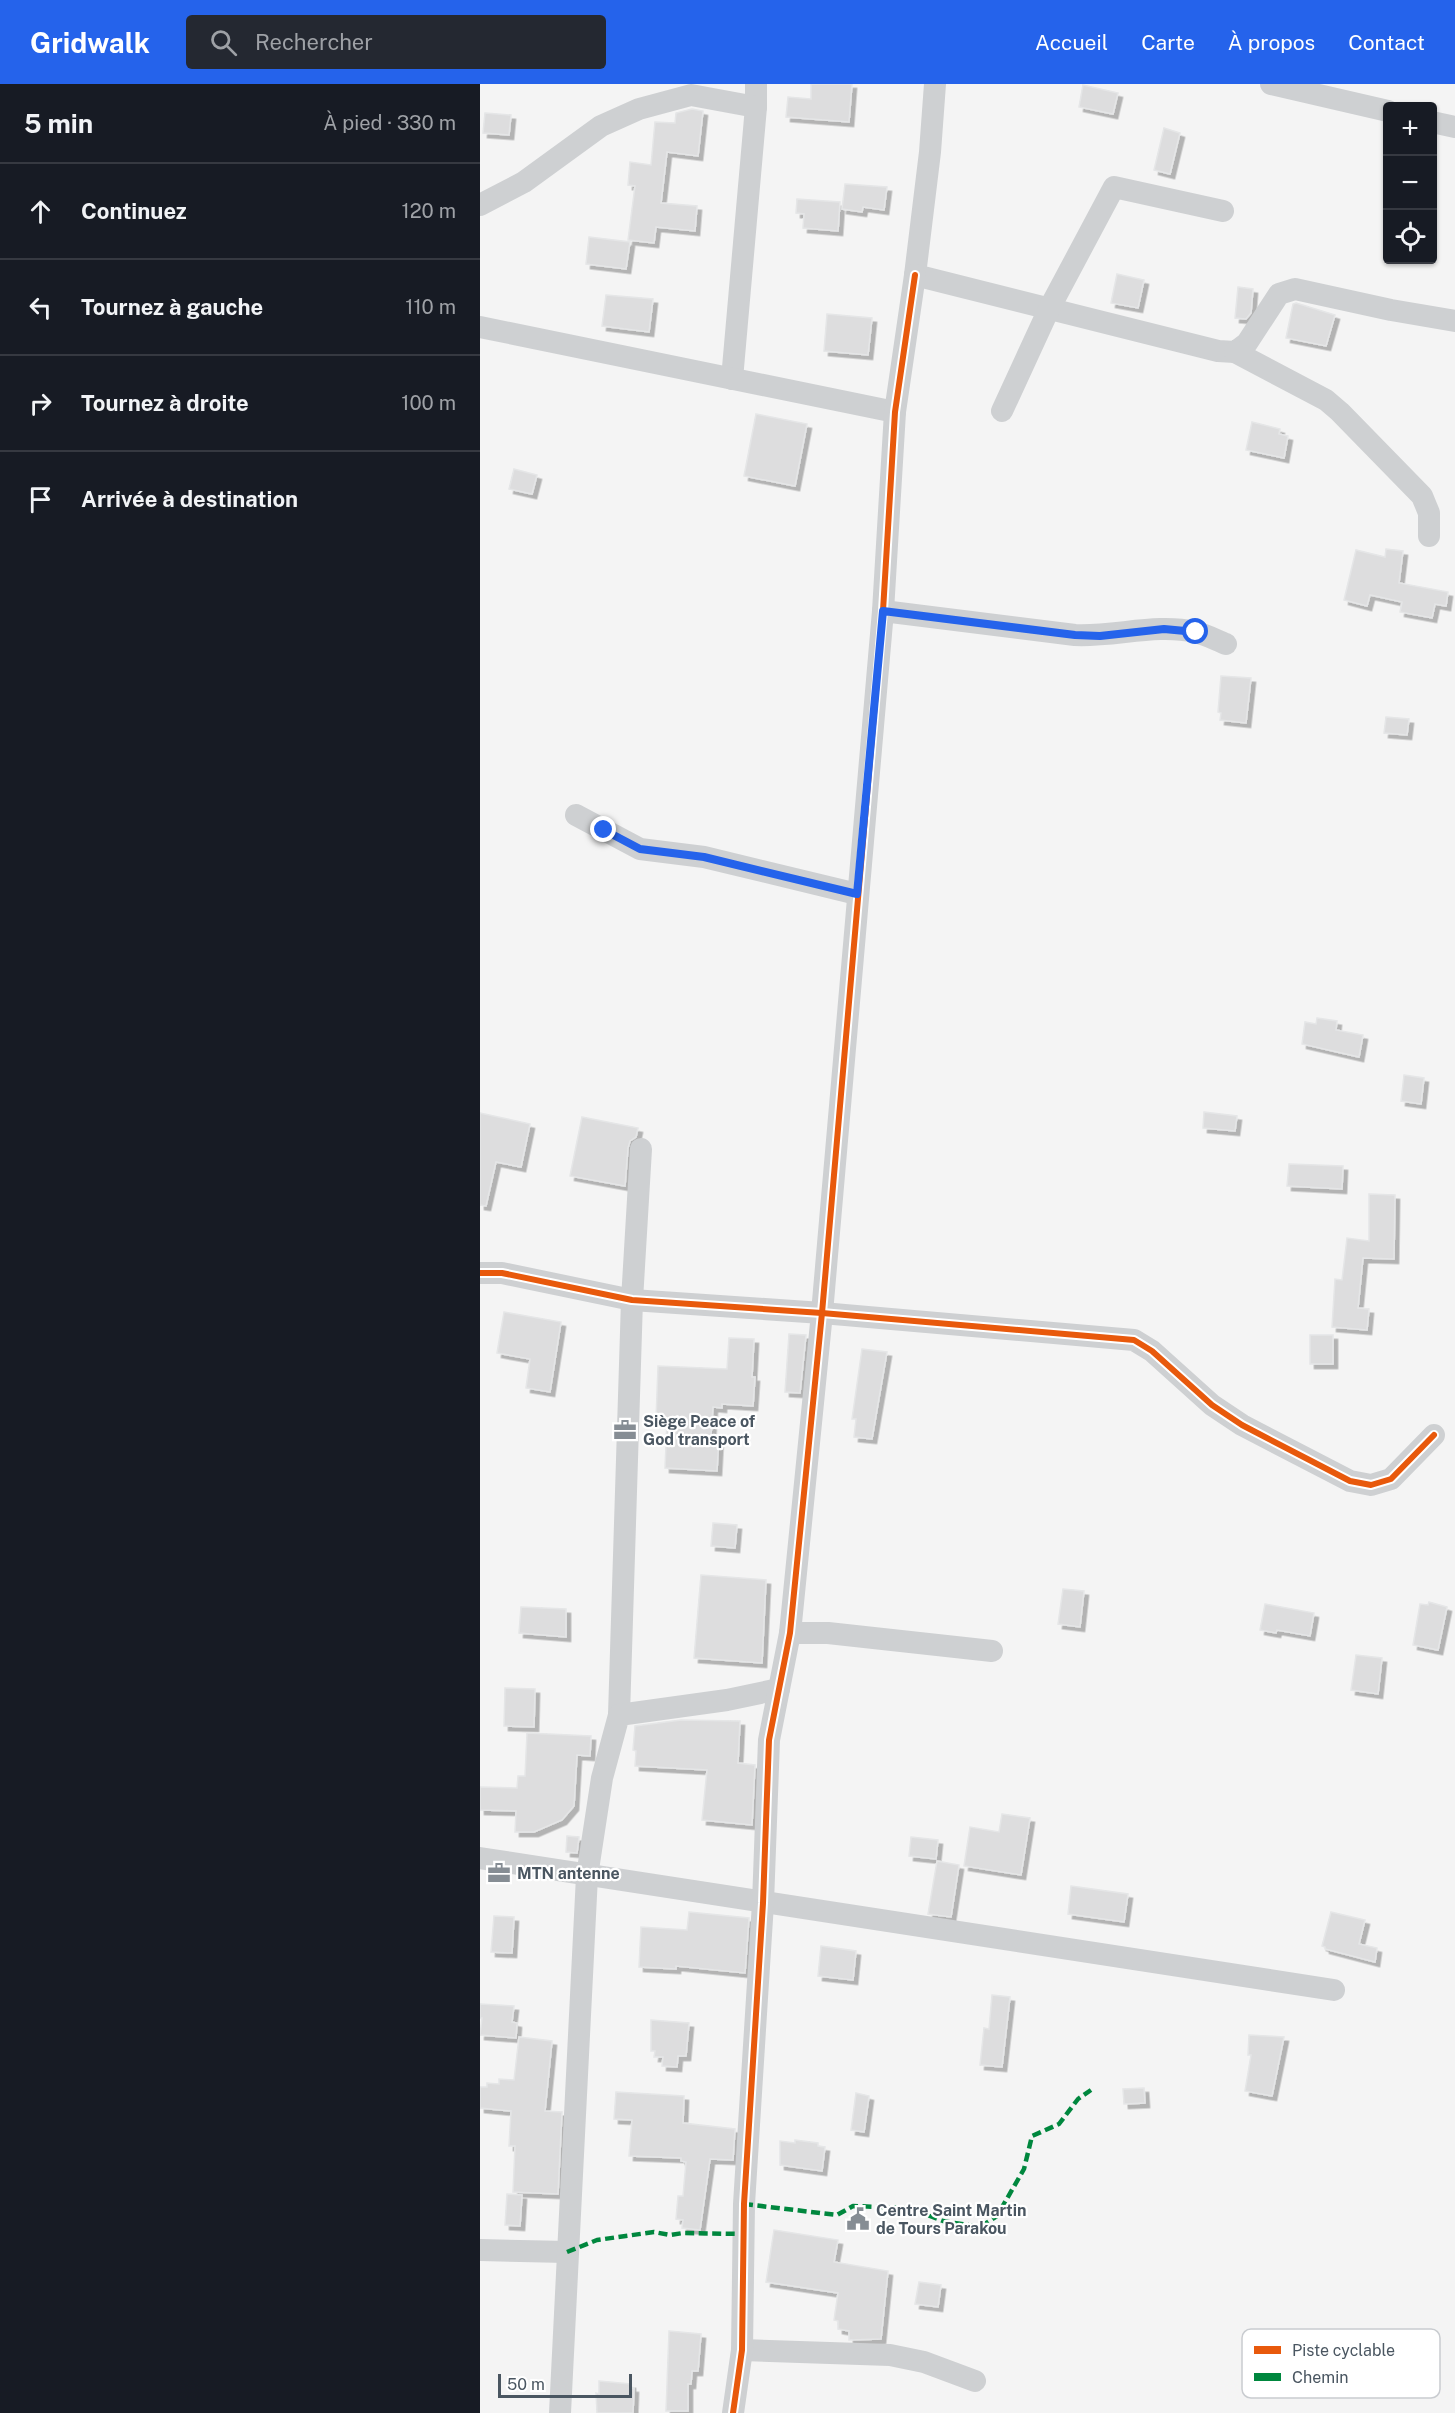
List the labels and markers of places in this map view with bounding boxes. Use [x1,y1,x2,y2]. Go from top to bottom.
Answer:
place label: Siège Peace of God transport [643,1412,756,1449]
office icon: Siège Peace of God transport [612,1417,638,1443]
office icon: MTN antenne [486,1860,512,1886]
place label: MTN antenne [517,1864,620,1883]
place label: Centre Saint Martin de Tours Parakou [876,2201,1027,2238]
public building icon: Centre Saint Martin de Tours Parakou [845,2206,871,2232]

